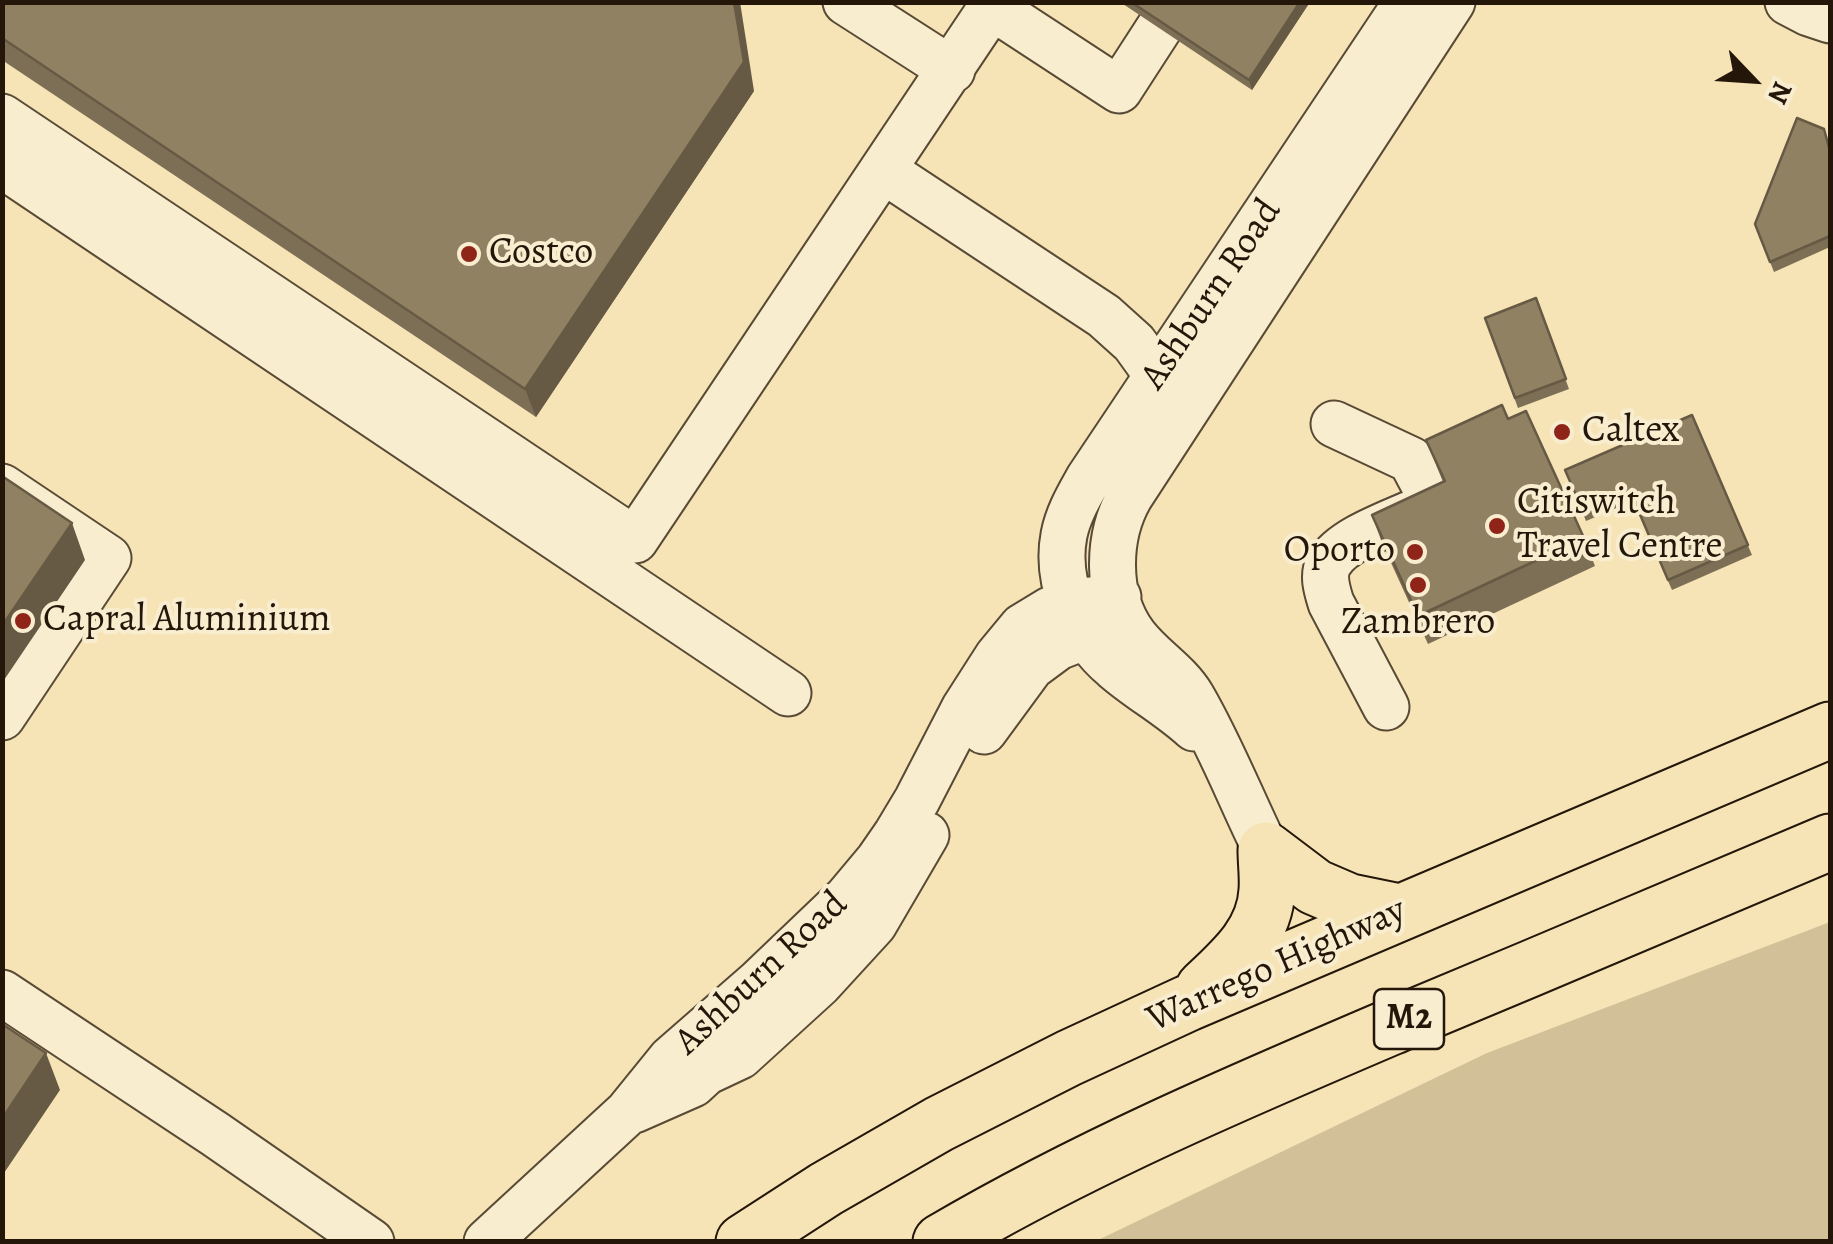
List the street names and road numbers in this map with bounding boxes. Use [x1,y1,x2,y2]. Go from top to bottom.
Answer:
street label: Ashburn Road [1132,191,1292,399]
street label: Ashburn Road [666,882,858,1066]
street label: Warrego Highway [1140,889,1414,1043]
road number: M2 [1374,989,1444,1049]

